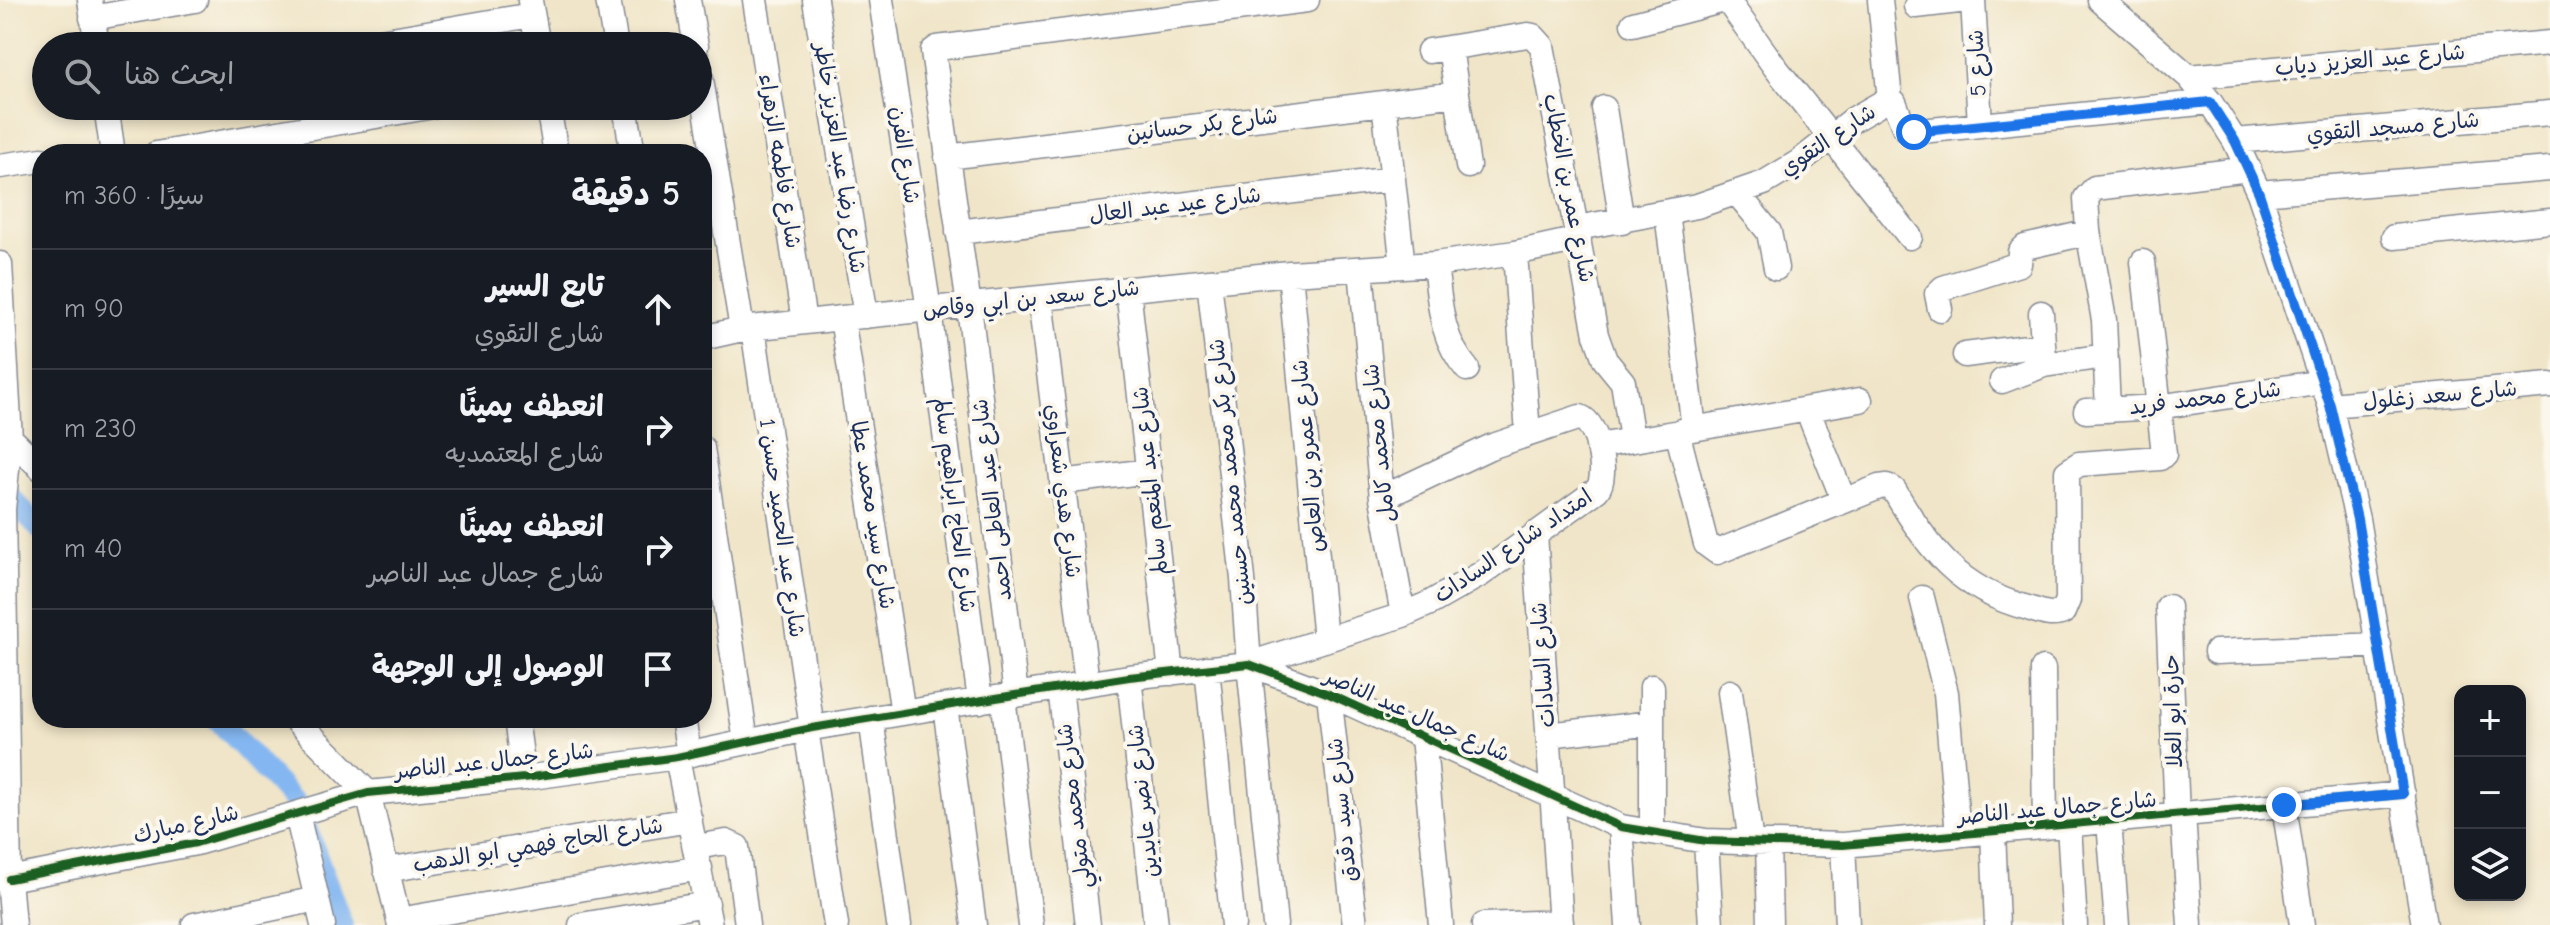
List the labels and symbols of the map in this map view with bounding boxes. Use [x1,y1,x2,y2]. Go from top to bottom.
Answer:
street label: شارع 5 [1962,29,1994,97]
street label: شارع رضا عبد العزيز خاطر [807,39,871,276]
street label: شارع عبد العزيز دياب [2274,39,2466,83]
street label: شارع فاطمه الزهراء [751,72,807,251]
street label: شارع عمر بن الخطاب [1536,91,1600,285]
street label: شارع التقوي [1775,99,1882,184]
street label: شارع بكر حسانين [1125,103,1279,149]
street label: شارع الفرن [883,104,926,206]
street label: شارع مسجد التقوي [2306,106,2481,150]
route start [1896,114,1932,150]
street label: شارع عيد عبد العال [1088,182,1263,230]
street label: شارع سعد بن ابي وقاص [921,275,1142,329]
street label: شارع بكر محمد محمد حسنين [1203,337,1259,607]
street label: شارع عمرو بن العاص [1287,358,1331,553]
street label: شارع محمد كامل [1358,362,1402,524]
street label: شارع سعد زغلول [2362,375,2518,417]
street label: شارع محمد فريد [2128,376,2283,422]
street label: شارع عبد المنعم سالم [1127,385,1177,577]
street label: شارع الحاج ابراهيم سالم [925,396,981,615]
street label: شارع عبد العاطى احمد [967,397,1019,603]
street label: شارع هدي شعراوي [1036,403,1087,580]
street label: شارع عبد الحميد حسن 1 [752,417,810,639]
street label: شارع سيد محمد عطا [843,419,901,611]
street label: امتداد شارع السادات [1429,483,1598,610]
street label: شارع السادات [1526,601,1562,729]
street label: حارة ابو العلا [2158,654,2188,768]
street label: شارع جمال عبد الناصر [1318,662,1514,769]
street label: شارع محمد متولي [1051,721,1103,890]
street label: شارع نصر عابدين [1122,723,1166,879]
street label: شارع سيد دقدق [1322,736,1364,883]
street label: شارع جمال عبد الناصر [391,738,595,787]
street label: شارع جمال عبد الناصر [1954,786,2158,832]
route end [2266,787,2302,823]
street label: شارع مبارك [131,799,242,851]
street label: شارع الحاج فهمي ابو الدهب [411,812,666,884]

